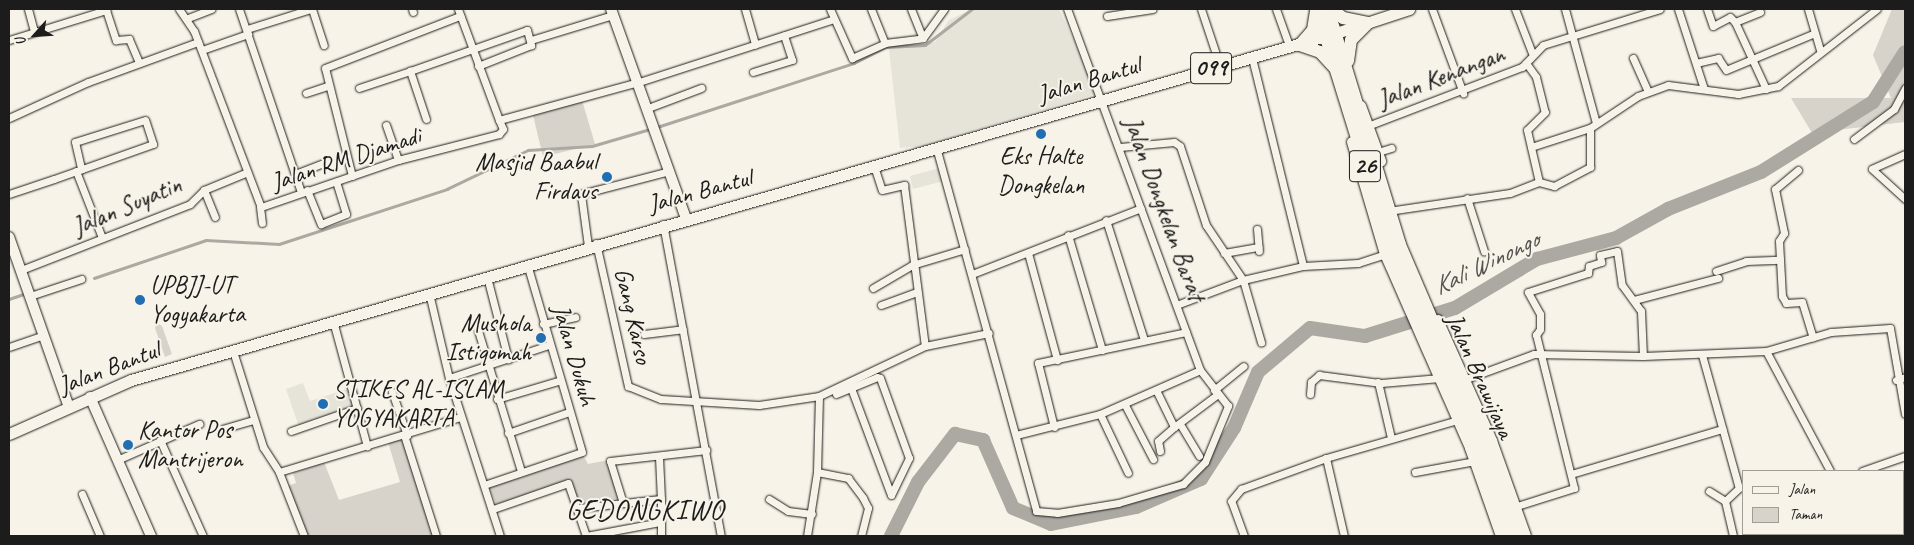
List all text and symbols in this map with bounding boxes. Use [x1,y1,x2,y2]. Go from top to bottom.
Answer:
north arrow [10,10,60,60]
text: U [12,35,30,49]
street label: Jalan Kenangan [1374,39,1508,115]
road number: 099 [1190,46,1232,90]
street label: Jalan Bantul [1034,50,1144,110]
street label: Jalan Dongkelan Barat [1117,113,1211,305]
street label: Jalan RM Djamadi [266,120,426,198]
marker: Eks Halte Dongkelan [1035,128,1047,140]
place label: Eks Halte Dongkelan [998,142,1084,201]
road number: 26 [1349,144,1381,188]
place label: Masjid Baabul Firdaus [476,148,597,207]
street label: Jalan Bantul [645,163,755,219]
street label: Jalan Suyatin [69,170,185,242]
marker: Masjid Baabul Firdaus [601,171,613,183]
water label: Kali Winongo [1428,224,1544,302]
street label: Gang Karso [607,265,659,367]
place label: UPBJJ-UT Yogyakarta [150,271,245,330]
marker: UPBJJ-UT Yogyakarta [134,294,146,306]
street label: Jalan Dukuh [545,301,603,409]
street label: Jalan Brawijaya [1439,308,1521,444]
place label: Mushola Istiqomah [446,309,531,368]
marker: Mushola Istiqomah [535,332,547,344]
street label: Jalan Bantul [54,335,164,401]
place label: STIKES AL-ISLAM YOGYAKARTA [333,375,504,434]
marker: STIKES AL-ISLAM YOGYAKARTA [317,398,329,410]
place label: Kantor Pos Mantrijeron [138,416,242,475]
marker: Kantor Pos Mantrijeron [122,439,134,451]
legend [1742,470,1904,535]
text: Jalan [1789,480,1815,499]
district label: GEDONGKIWO [565,493,725,527]
text: Taman [1789,505,1822,524]

